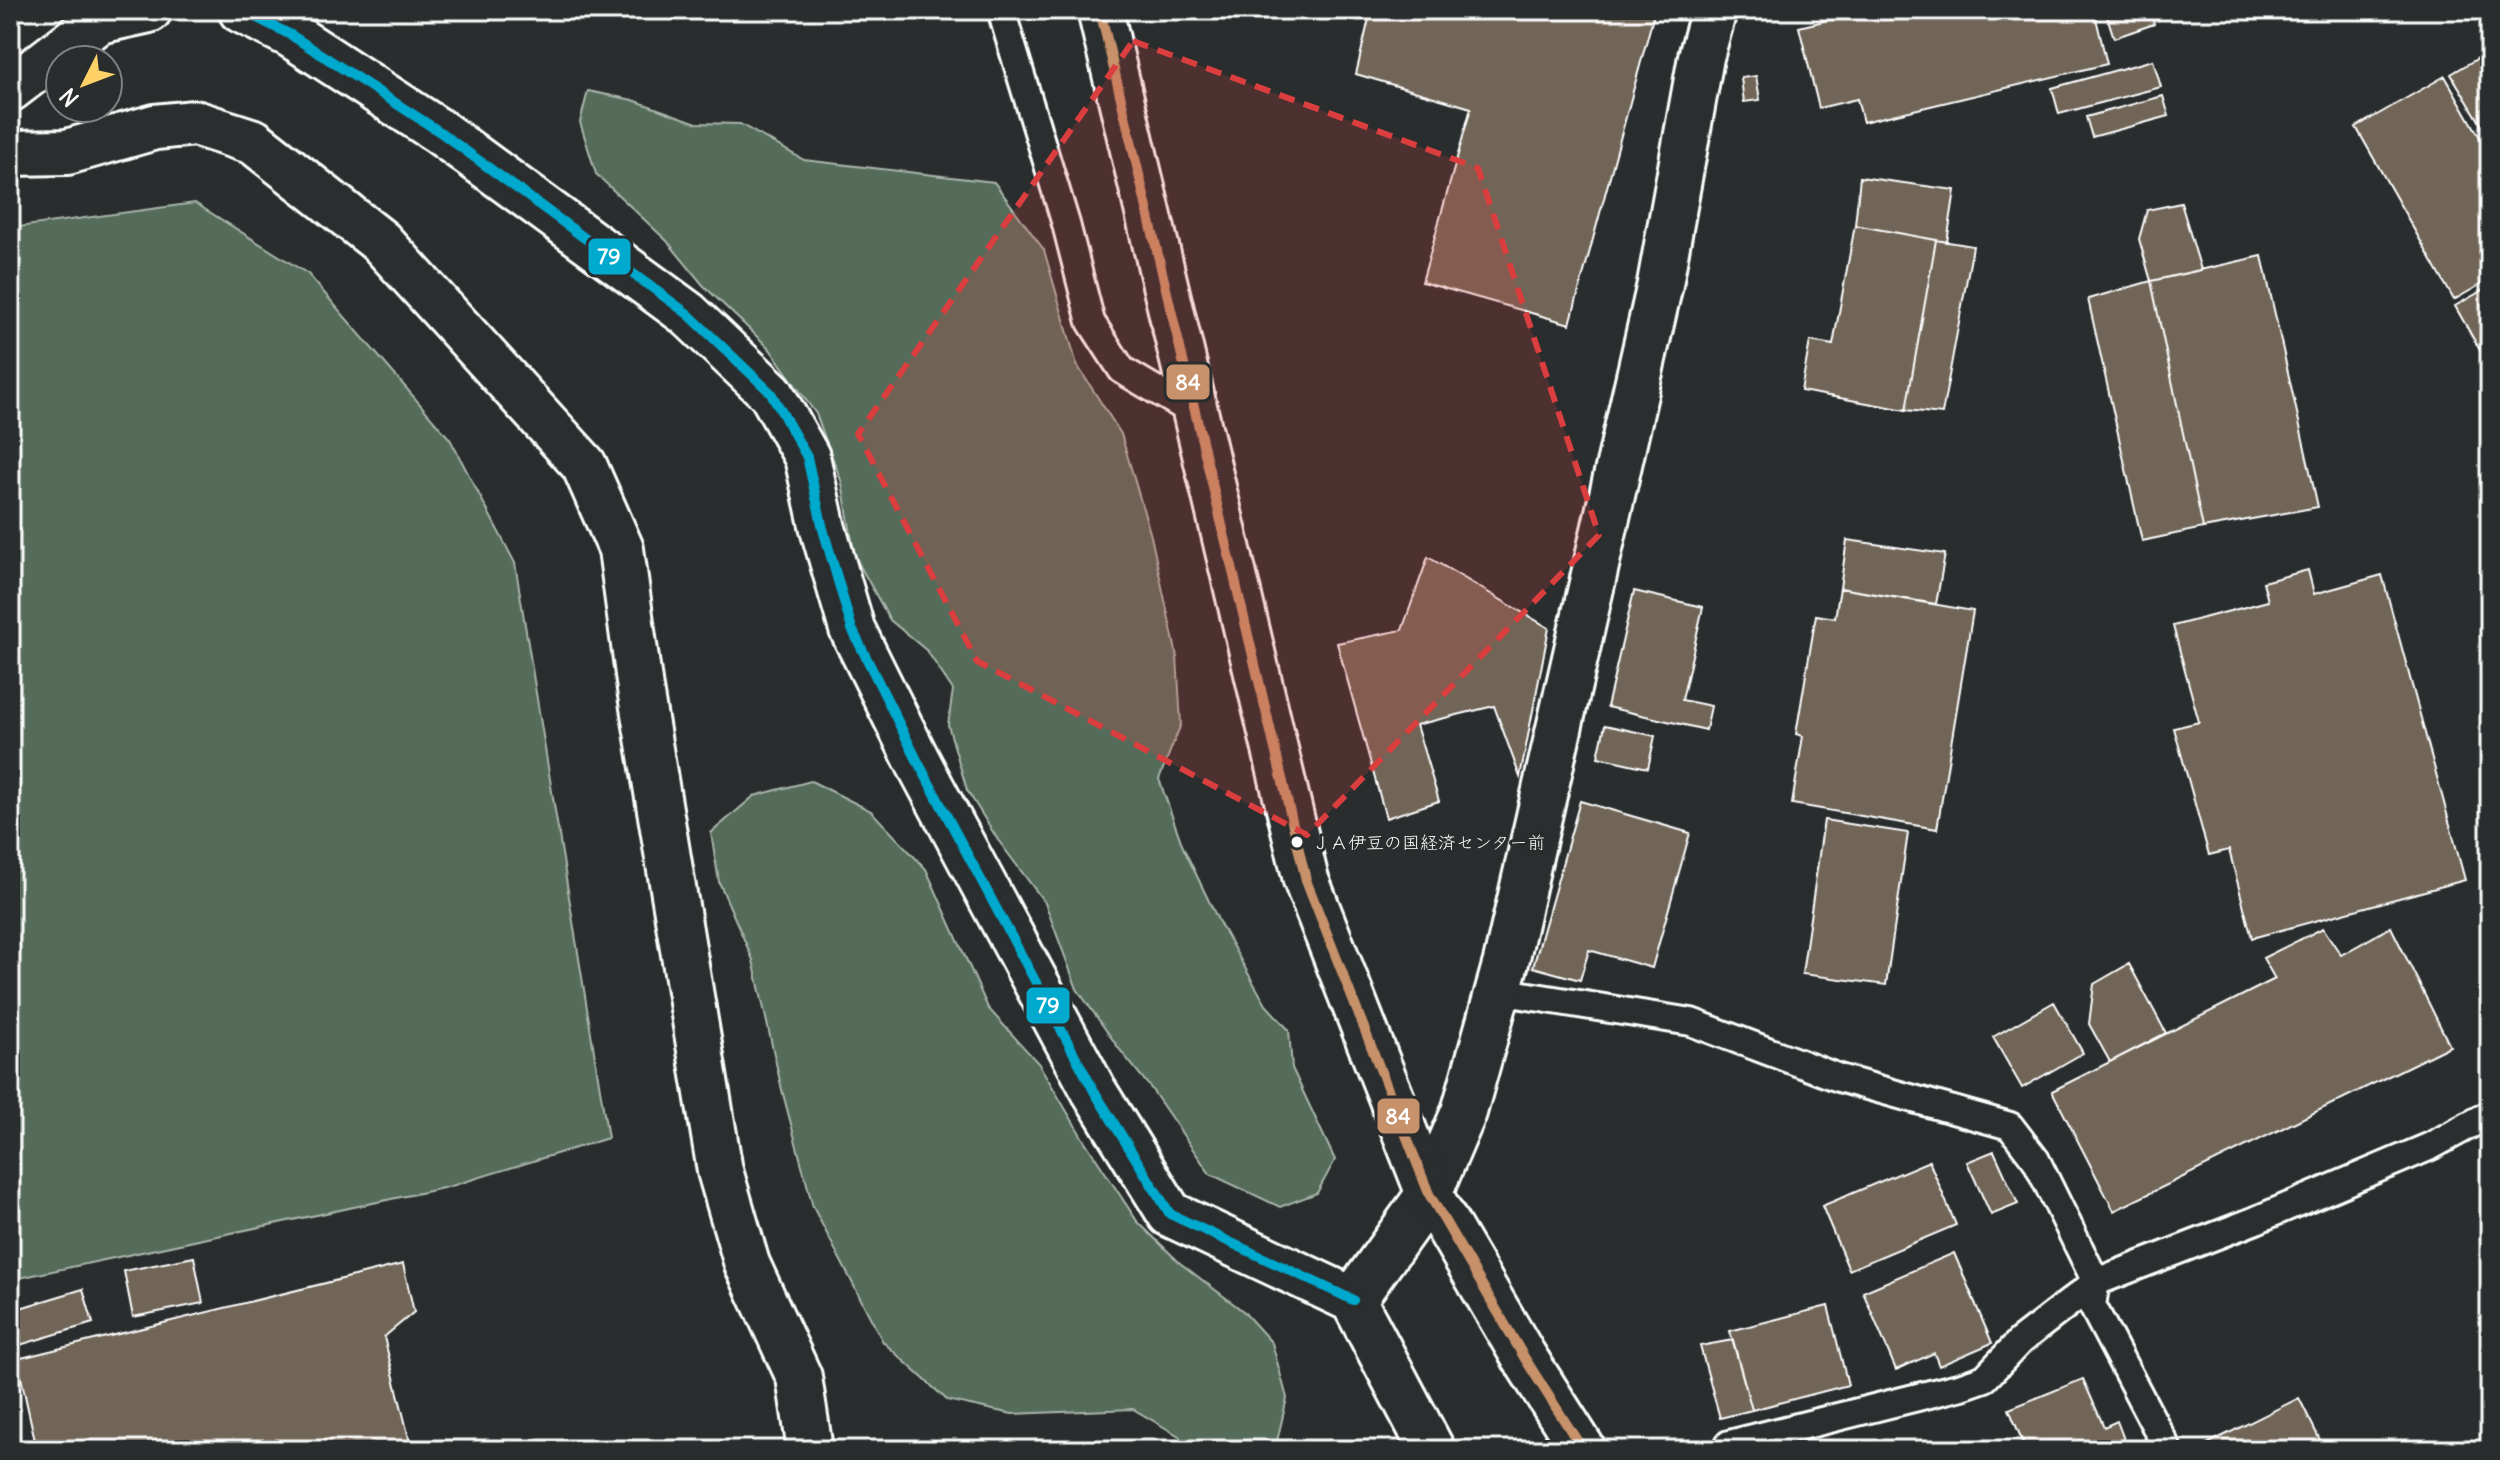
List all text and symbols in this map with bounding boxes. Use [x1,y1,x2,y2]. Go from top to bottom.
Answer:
north arrow [44,44,124,124]
text: N [54,82,85,112]
line badge: 79 [587,237,632,276]
text: 79 [597,242,621,270]
line badge: 84 [1165,363,1211,401]
text: 84 [1175,368,1201,396]
place label: ＪＡ伊豆の国経済センター前 [1312,831,1545,854]
marker: ＪＡ伊豆の国経済センター前 [1289,834,1305,850]
line badge: 79 [1025,986,1071,1025]
text: 79 [1036,991,1060,1019]
line badge: 84 [1376,1097,1421,1135]
text: 84 [1385,1102,1411,1130]

